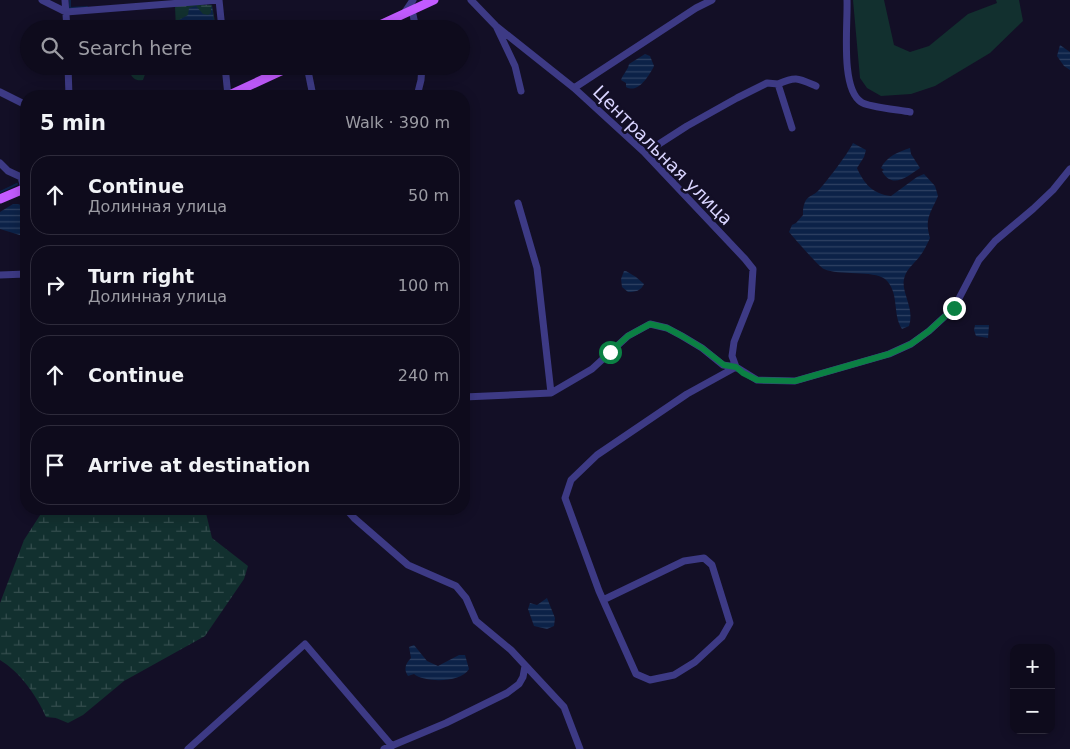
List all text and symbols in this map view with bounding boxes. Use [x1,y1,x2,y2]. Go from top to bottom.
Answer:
search box [20,20,470,75]
icon: search [38,34,66,62]
text: Search here [78,37,192,59]
street label: Центральная улица [589,81,737,229]
text: 5 min [40,111,106,135]
text: Walk · 390 m [345,113,450,132]
text: Continue [88,175,184,197]
icon: ahead [41,181,69,209]
text: 50 m [408,186,449,205]
text: Долинная улица [88,197,227,216]
text: Turn right [88,265,194,287]
icon: right [41,271,69,299]
text: 100 m [398,276,449,295]
text: Долинная улица [88,287,227,306]
route end [943,297,966,320]
route start [599,341,622,364]
icon: ahead [41,361,69,389]
text: Continue [88,364,184,386]
text: 240 m [398,366,449,385]
icon: arrive [41,451,69,479]
text: Arrive at destination [88,454,310,476]
map controls [1010,644,1055,734]
button: + [1010,644,1055,689]
button: − [1010,689,1055,734]

